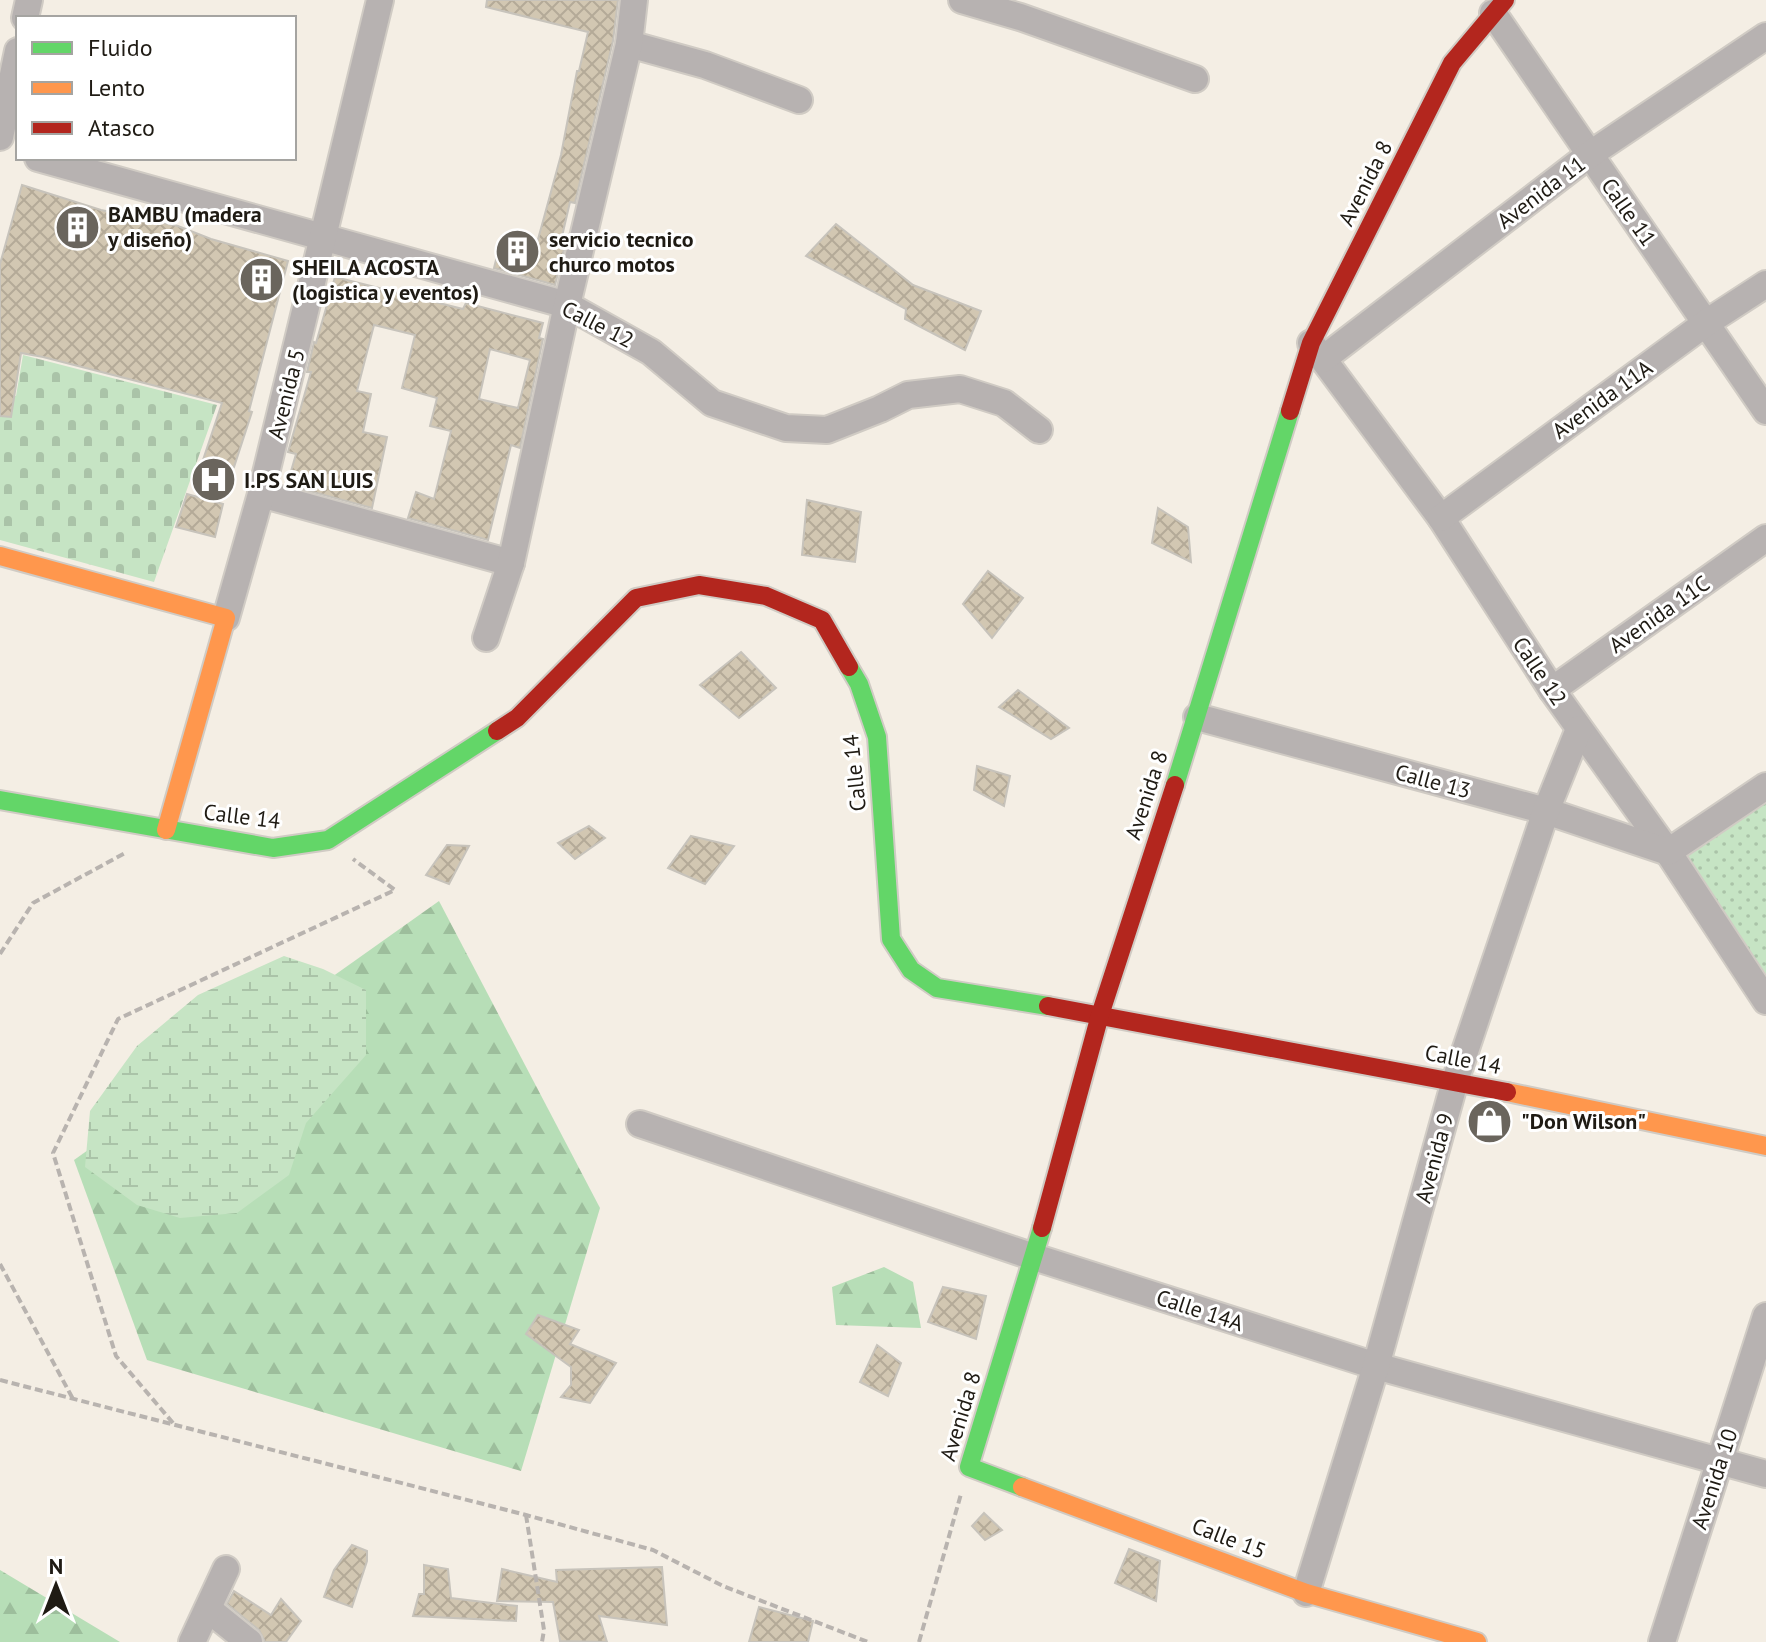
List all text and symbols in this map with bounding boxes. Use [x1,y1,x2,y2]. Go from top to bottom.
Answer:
legend [16,16,296,160]
text: Fluido [88,32,153,63]
text: Lento [88,72,145,103]
text: Atasco [88,112,155,143]
street label: Avenida 8 [1332,136,1398,230]
street label: Avenida 11 [1491,149,1591,235]
street label: Calle 11 [1595,172,1663,252]
place label: BAMBU (madera y diseño) [107,200,262,253]
building icon: BAMBU (madera y diseño) [53,203,101,251]
place label: servicio tecnico churco motos [549,225,694,278]
building icon: servicio tecnico churco motos [494,228,542,276]
place label: SHEILA ACOSTA (logistica y eventos) [292,253,479,306]
building icon: SHEILA ACOSTA (logistica y eventos) [237,256,285,304]
street label: Calle 12 [557,294,639,354]
street label: Avenida 5 [261,346,311,442]
street label: Avenida 11A [1546,353,1658,445]
hospital icon: I.PS SAN LUIS [189,456,237,504]
place label: I.PS SAN LUIS [244,466,374,494]
street label: Avenida 11C [1603,569,1715,659]
street label: Calle 12 [1507,631,1573,711]
street label: Calle 14 [836,733,872,813]
street label: Avenida 8 [1118,747,1174,843]
street label: Calle 13 [1392,758,1474,804]
street label: Calle 14 [202,797,282,835]
street label: Calle 14 [1423,1038,1503,1080]
shop icon: "Don Wilson" [1466,1097,1514,1145]
place label: "Don Wilson" [1521,1107,1646,1135]
street label: Avenida 9 [1409,1110,1459,1206]
street label: Calle 14A [1153,1283,1247,1337]
street label: Avenida 8 [933,1368,987,1464]
street label: Avenida 10 [1685,1425,1743,1533]
street label: Calle 15 [1188,1511,1270,1565]
north arrow [16,1546,96,1626]
text: N [49,1552,63,1580]

